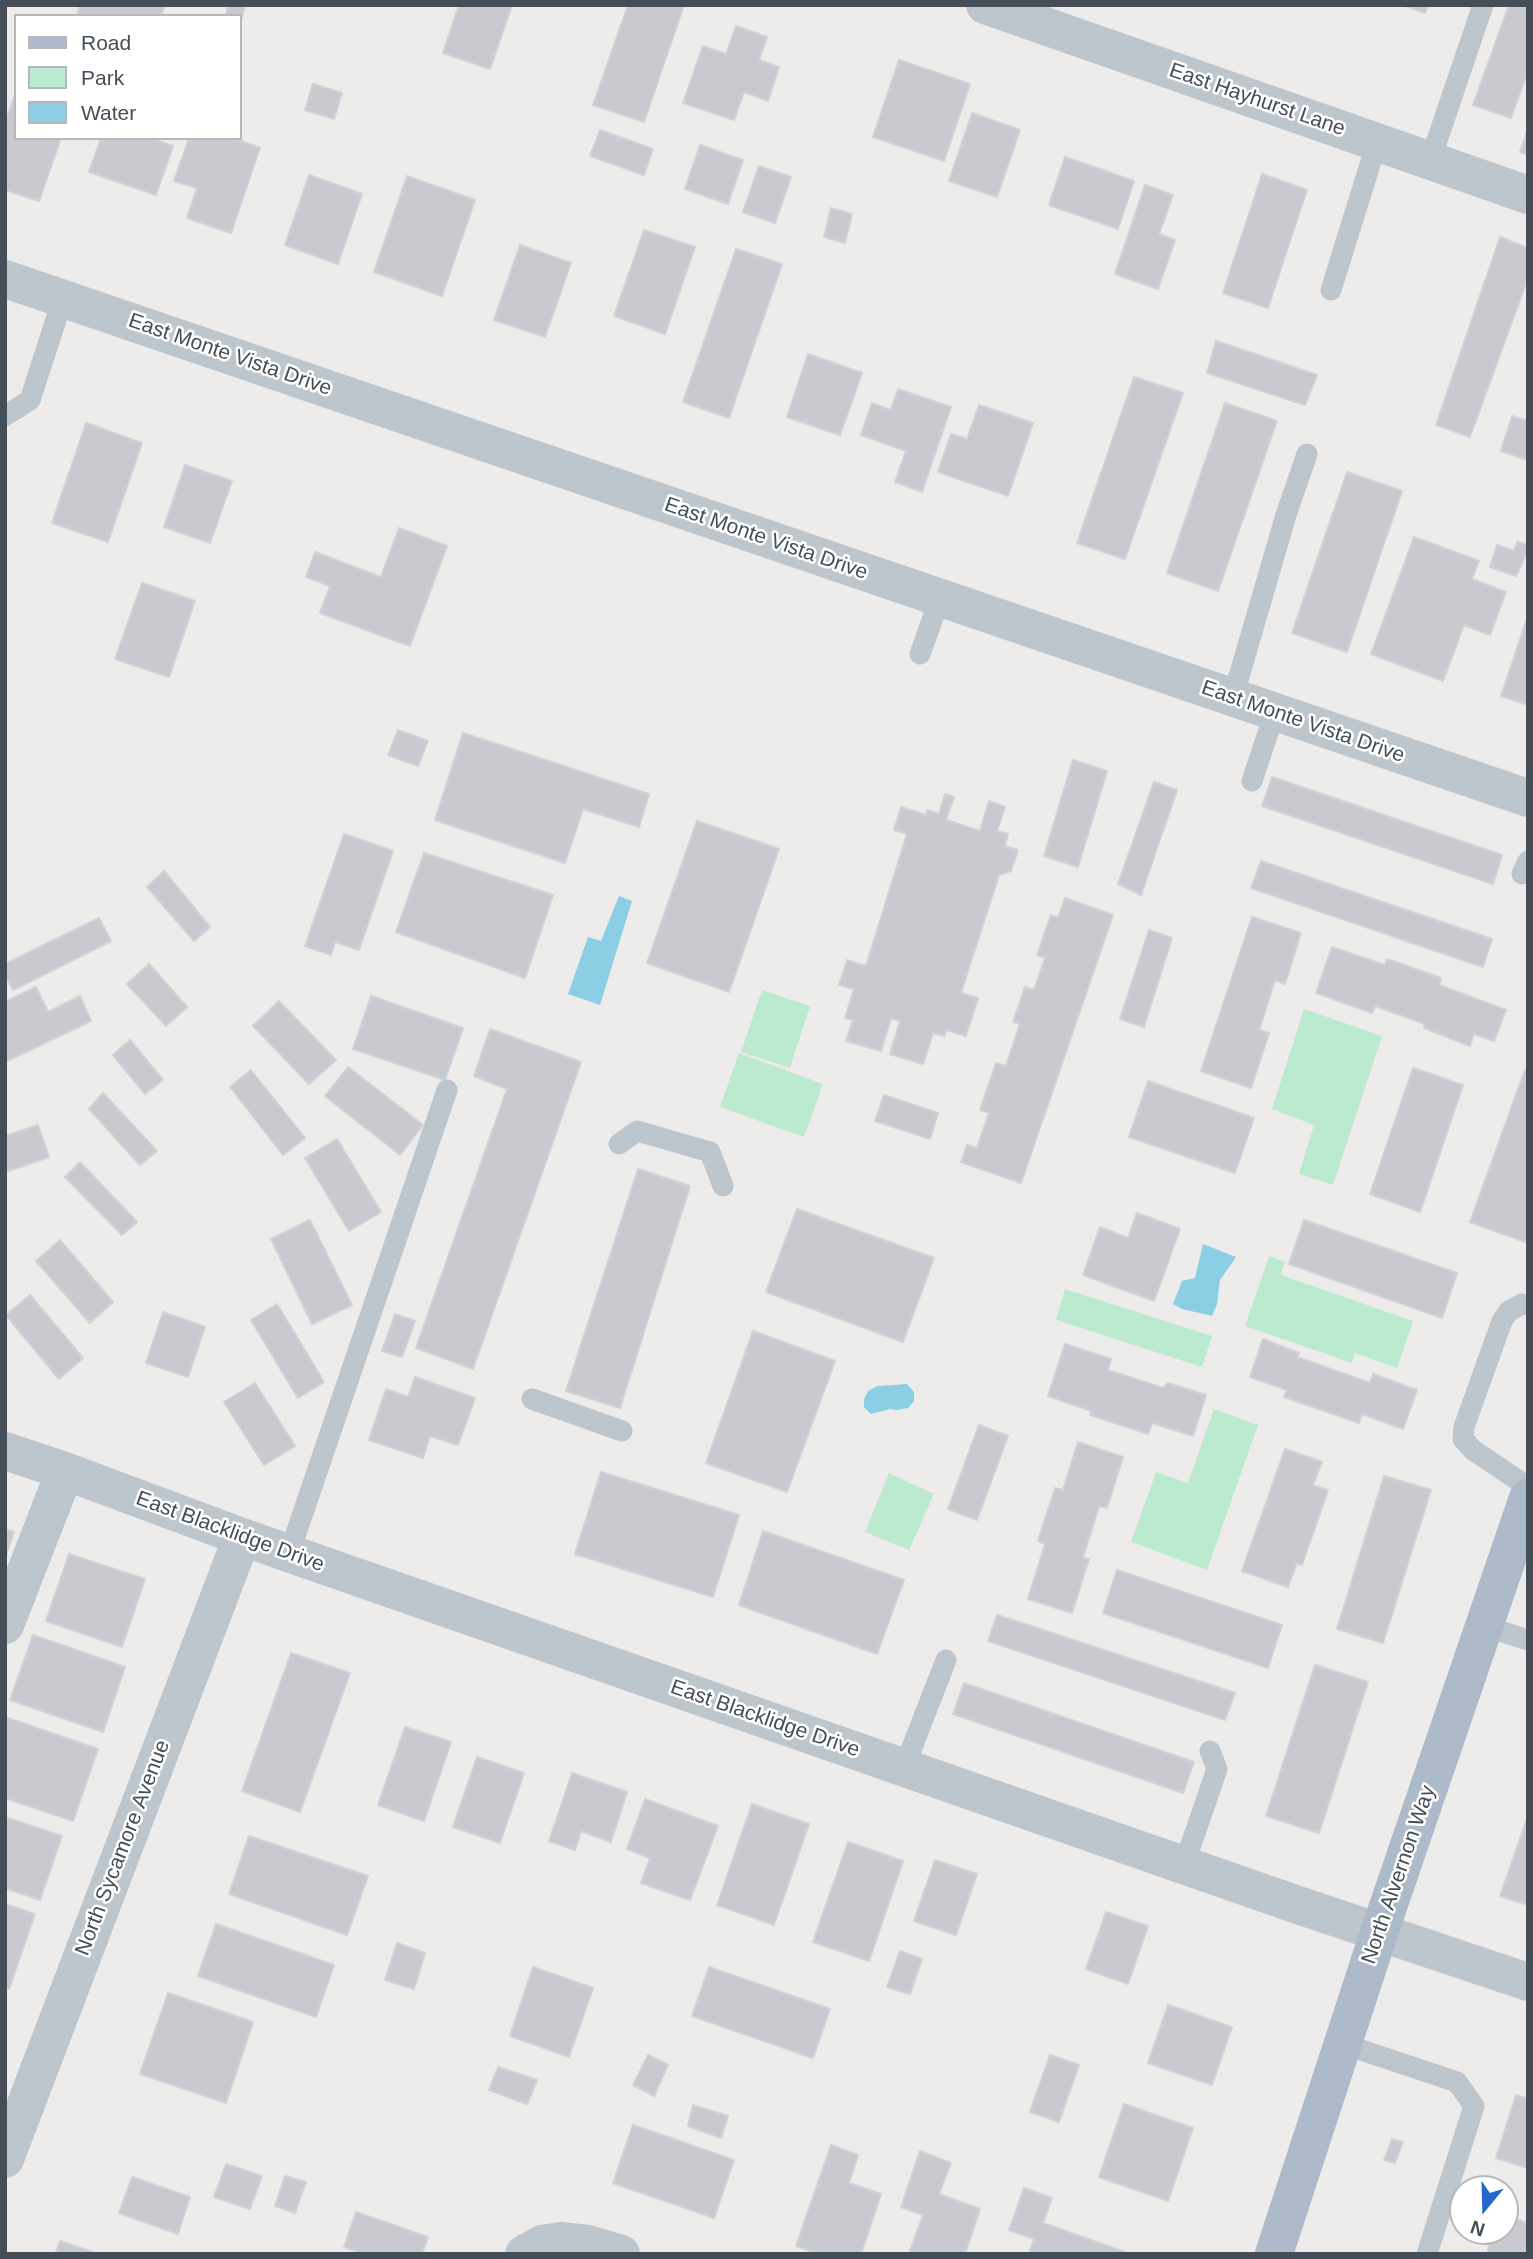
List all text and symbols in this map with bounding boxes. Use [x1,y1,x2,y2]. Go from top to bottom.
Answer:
legend [14,14,242,140]
text: Road [81,31,131,54]
street label: East Hayhurst Lane [1166,58,1348,142]
text: Park [81,66,124,89]
text: Water [81,101,136,124]
street label: East Monte Vista Drive [125,308,335,402]
street label: East Monte Vista Drive [661,492,871,586]
street label: East Monte Vista Drive [1198,675,1408,769]
street label: East Blacklidge Drive [132,1486,328,1578]
street label: East Blacklidge Drive [667,1675,863,1763]
street label: North Sycamore Avenue [70,1737,176,1959]
street label: North Alvernon Way [1357,1782,1441,1968]
north arrow [1449,2175,1519,2245]
text: N [1468,2216,1488,2241]

